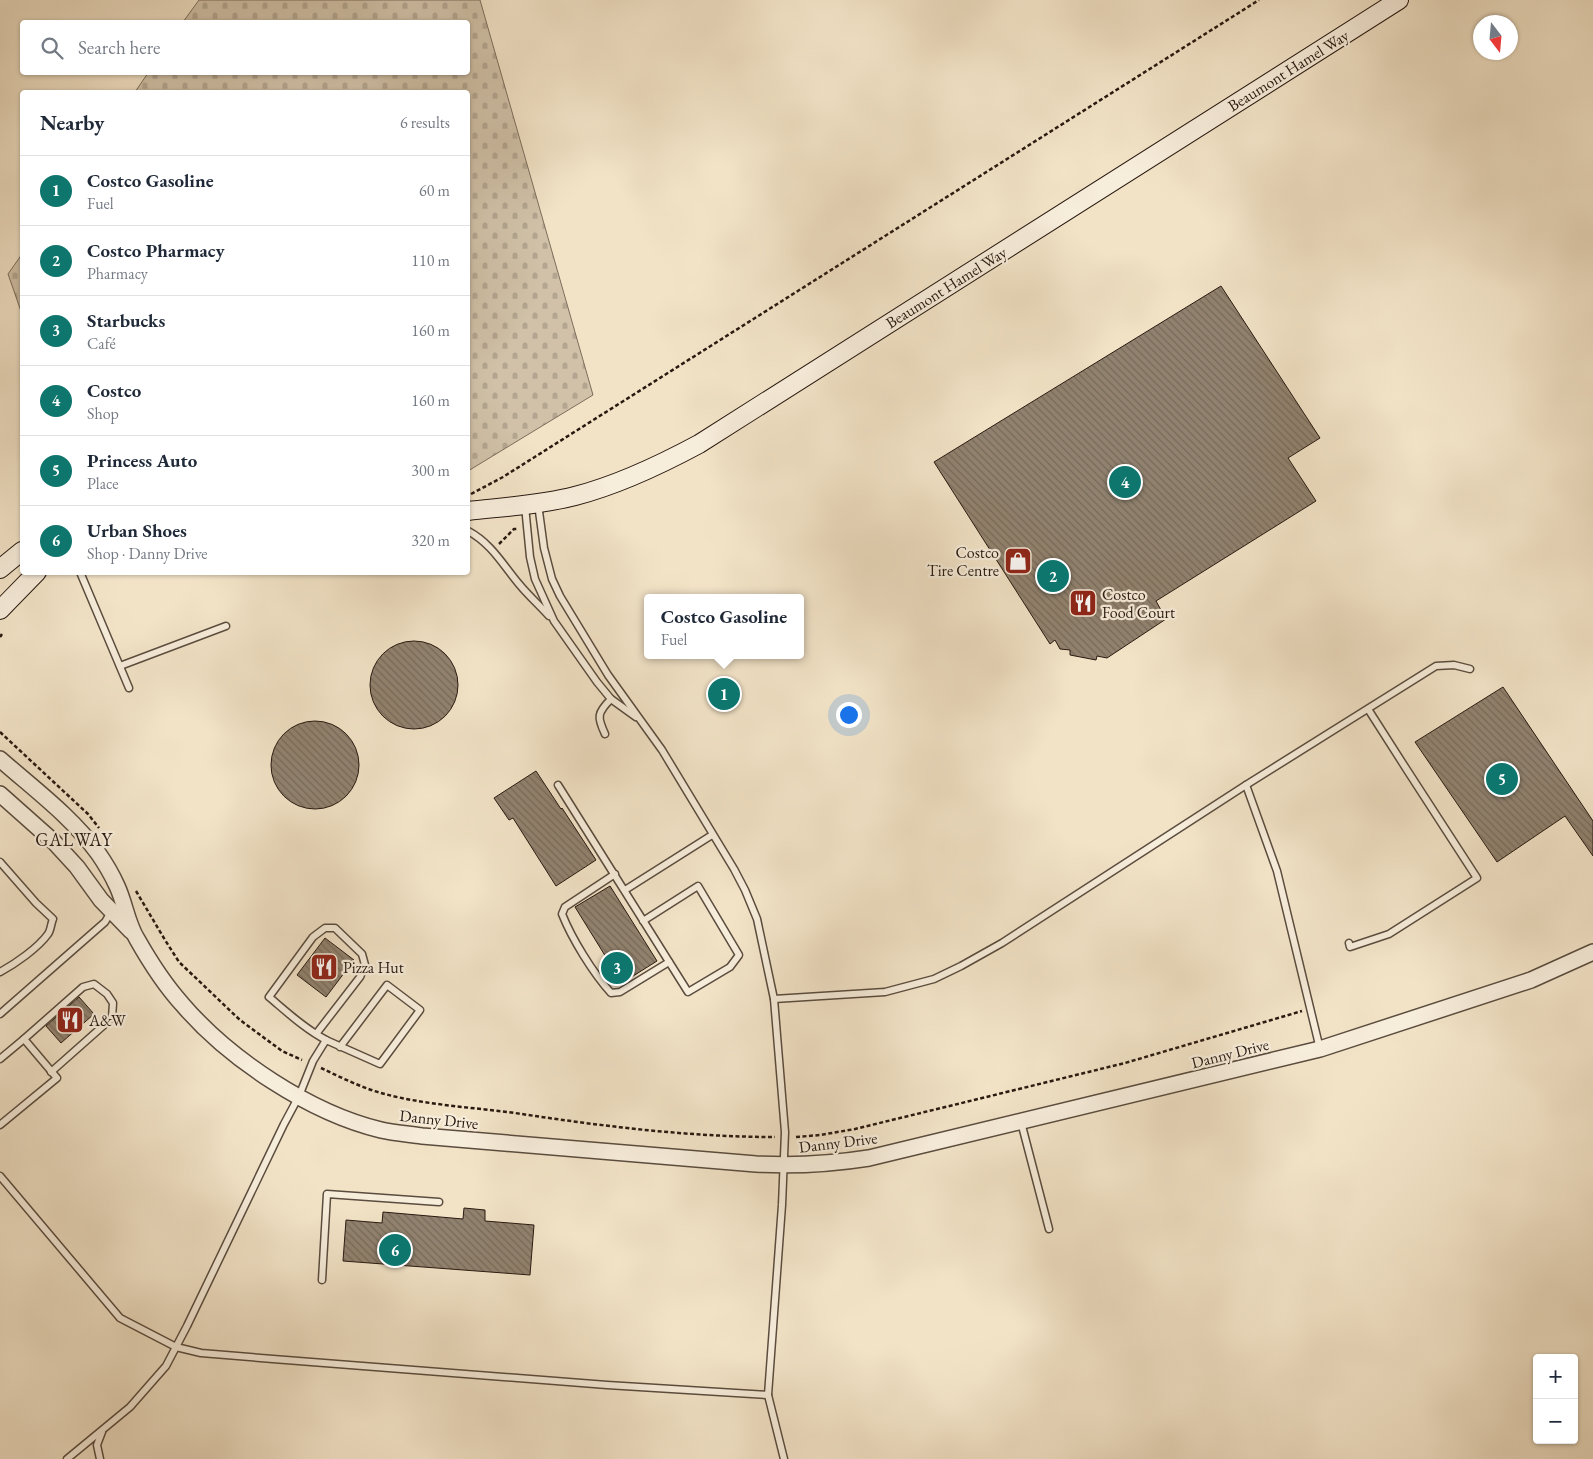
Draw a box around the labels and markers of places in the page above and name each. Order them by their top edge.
pin: 4 [1109,463,1141,501]
place label: Costco Tire Centre [927,542,999,581]
shop icon: Costco Tire Centre [1003,546,1033,576]
pin: 2 [1037,557,1069,595]
place label: Costco Food Court [1102,584,1175,623]
restaurant icon: Costco Food Court [1068,588,1098,618]
pin: 1 [708,675,740,713]
pin: 5 [1486,760,1518,798]
pin: 3 [601,949,633,987]
restaurant icon: Pizza Hut [309,952,339,982]
place label: Pizza Hut [343,957,404,978]
restaurant icon: A&W [55,1005,85,1035]
place label: A&W [88,1010,126,1031]
pin: 6 [379,1231,411,1269]

